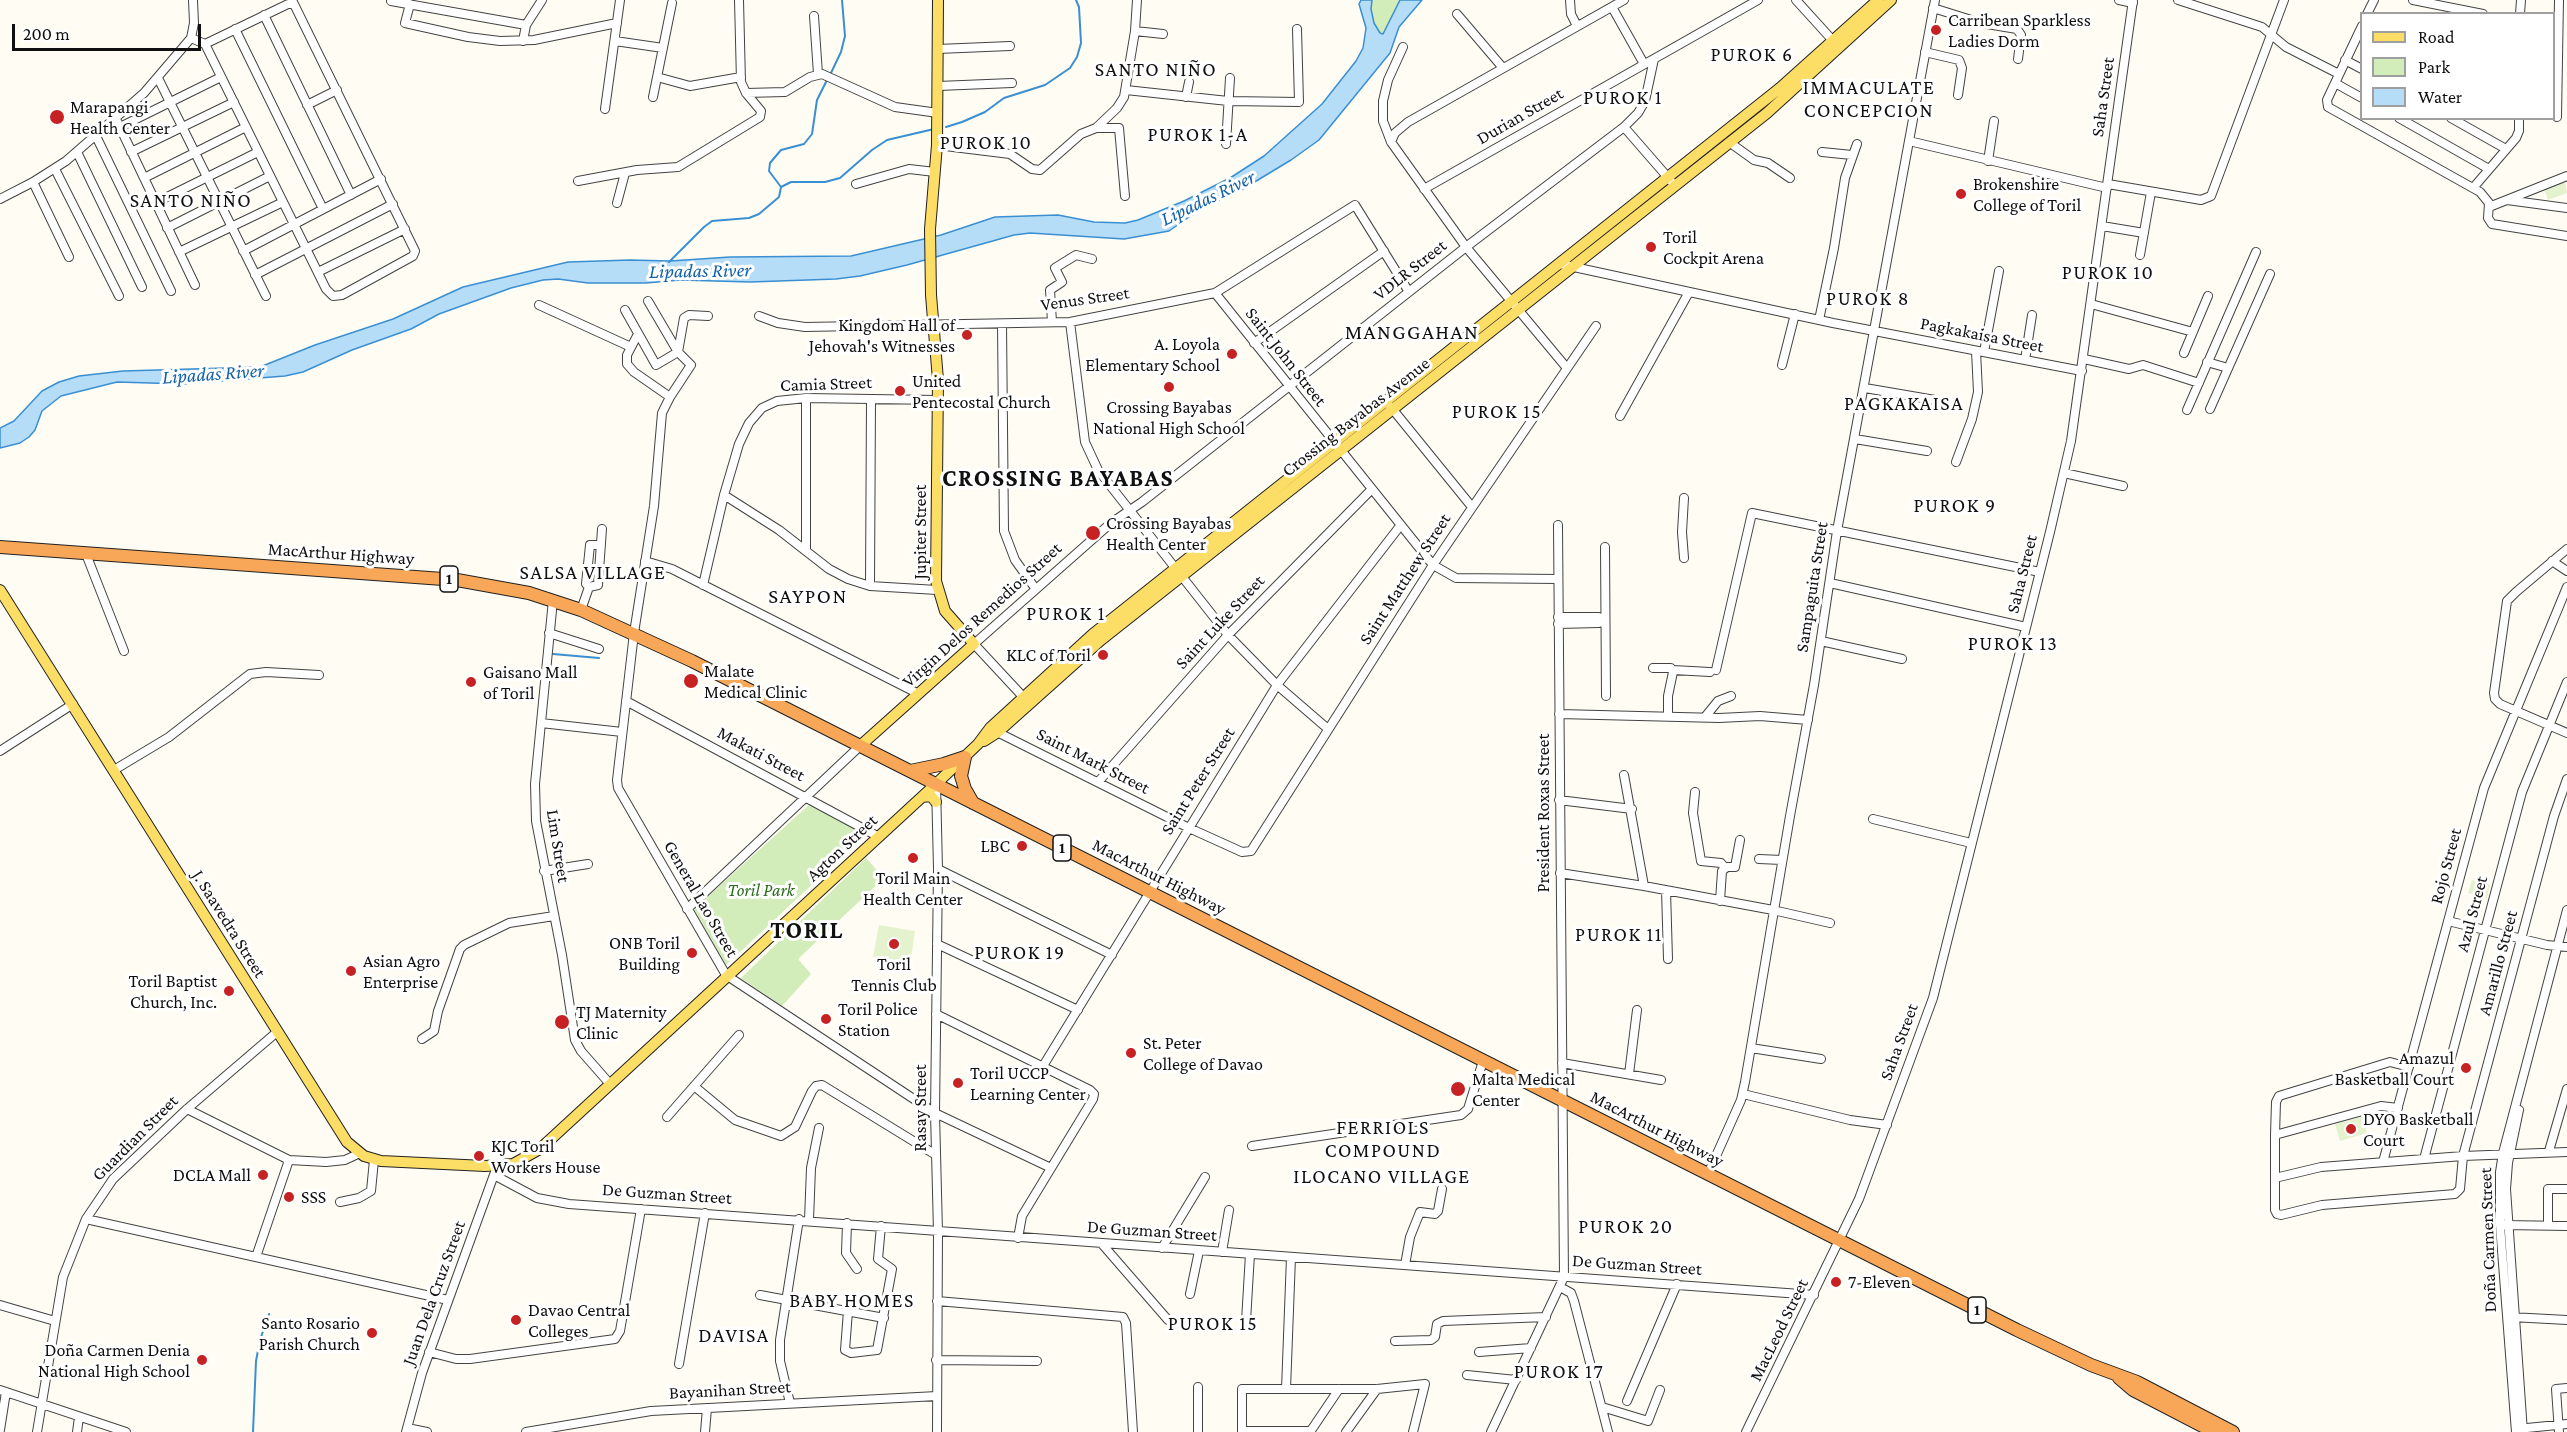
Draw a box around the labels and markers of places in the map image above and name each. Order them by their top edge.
place label: Carribean Sparkless Ladies Dorm [1948,9,2091,52]
marker: Carribean Sparkless Ladies Dorm [1929,23,1943,37]
place label: Marapangi Health Center [70,96,170,138]
marker: Marapangi Health Center [48,108,66,126]
place label: Brokenshire College of Toril [1973,173,2081,216]
marker: Brokenshire College of Toril [1954,187,1968,201]
place label: Toril Cockpit Arena [1663,226,1764,268]
marker: Toril Cockpit Arena [1644,240,1658,254]
place label: Kingdom Hall of Jehovah's Witnesses [809,314,955,356]
marker: Kingdom Hall of Jehovah's Witnesses [960,328,974,342]
place label: A. Loyola Elementary School [1085,333,1220,376]
marker: A. Loyola Elementary School [1225,347,1239,361]
place label: United Pentecostal Church [912,370,1051,412]
marker: Crossing Bayabas National High School [1162,380,1176,394]
marker: United Pentecostal Church [893,384,907,398]
place label: Crossing Bayabas National High School [1093,396,1245,438]
place label: Crossing Bayabas Health Center [1106,512,1231,554]
marker: Crossing Bayabas Health Center [1084,524,1102,542]
place label: KLC of Toril [1006,644,1091,666]
marker: KLC of Toril [1096,648,1110,662]
place label: Malate Medical Clinic [704,660,807,702]
place label: Gaisano Mall of Toril [483,661,578,704]
marker: Malate Medical Clinic [682,672,700,690]
marker: Gaisano Mall of Toril [464,675,478,689]
place label: LBC [981,835,1010,857]
marker: LBC [1015,839,1029,853]
marker: Toril Main Health Center [906,851,920,865]
place label: Toril Main Health Center [863,867,963,910]
place label: ONB Toril Building [609,932,680,974]
marker: Toril Tennis Club [887,937,901,951]
marker: ONB Toril Building [685,946,699,960]
place label: Asian Agro Enterprise [363,950,440,992]
place label: Toril Tennis Club [851,953,937,996]
marker: Asian Agro Enterprise [344,964,358,978]
place label: Toril Baptist Church, Inc. [128,970,217,1012]
marker: Toril Baptist Church, Inc. [222,984,236,998]
place label: Toril Police Station [838,998,918,1040]
place label: TJ Maternity Clinic [576,1001,667,1044]
marker: Toril Police Station [819,1012,833,1026]
marker: TJ Maternity Clinic [553,1013,571,1031]
place label: St. Peter College of Davao [1143,1032,1263,1074]
marker: St. Peter College of Davao [1124,1046,1138,1060]
place label: Amazul Basketball Court [2335,1047,2454,1090]
marker: Amazul Basketball Court [2459,1061,2473,1075]
place label: Toril UCCP Learning Center [970,1062,1086,1104]
place label: Malta Medical Center [1472,1068,1575,1110]
marker: Toril UCCP Learning Center [951,1076,965,1090]
marker: Malta Medical Center [1449,1080,1467,1098]
place label: DYO Basketball Court [2363,1108,2473,1150]
marker: DYO Basketball Court [2344,1122,2358,1136]
place label: KJC Toril Workers House [491,1135,600,1178]
marker: KJC Toril Workers House [472,1149,486,1163]
place label: DCLA Mall [173,1164,251,1186]
marker: DCLA Mall [256,1168,270,1182]
place label: SSS [301,1186,326,1208]
marker: SSS [282,1190,296,1204]
place label: 7-Eleven [1848,1271,1911,1293]
marker: 7-Eleven [1829,1275,1843,1289]
place label: Davao Central Colleges [528,1299,630,1342]
place label: Santo Rosario Parish Church [259,1312,360,1354]
marker: Davao Central Colleges [509,1313,523,1327]
marker: Santo Rosario Parish Church [365,1326,379,1340]
place label: Doña Carmen Denia National High School [38,1339,190,1382]
marker: Doña Carmen Denia National High School [195,1353,209,1367]

